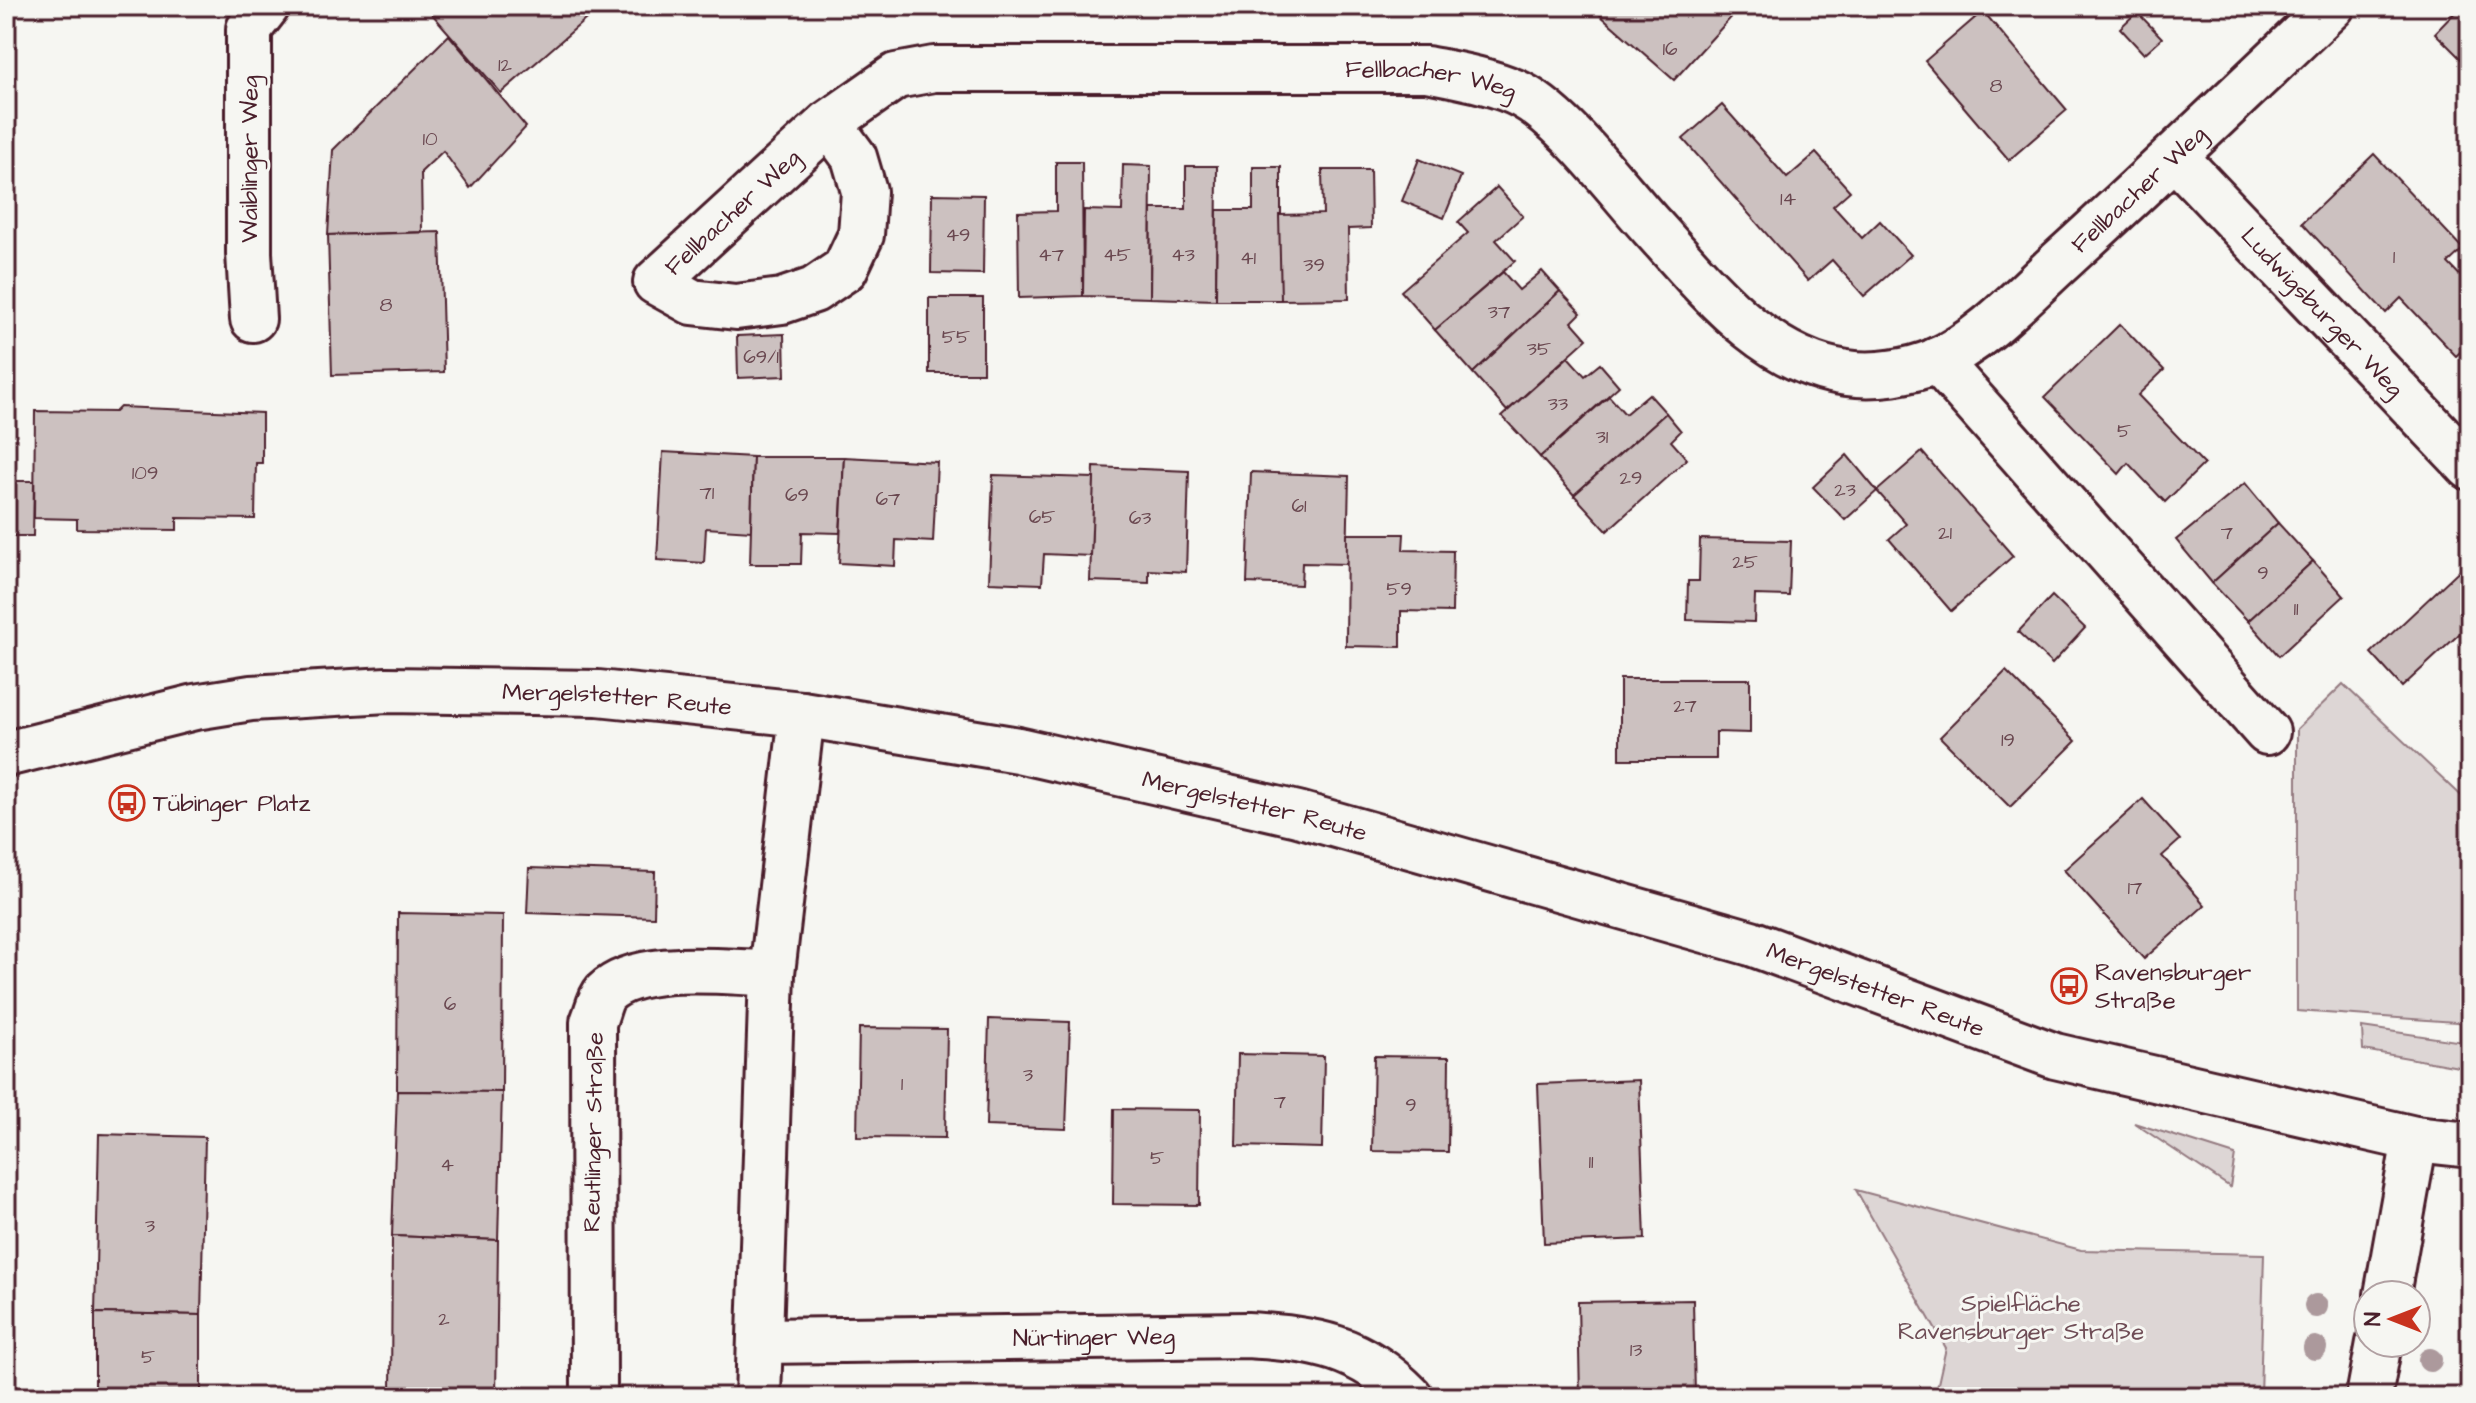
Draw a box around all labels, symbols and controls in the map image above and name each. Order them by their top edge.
house number: 16 [1662,35,1678,63]
house number: 12 [498,51,513,79]
street label: Fellbacher Weg [1345,53,1522,110]
house number: 8 [1990,72,2003,100]
street label: Waiblinger Weg [233,75,268,243]
street label: Fellbacher Weg [2064,118,2215,261]
house number: 10 [422,125,438,153]
street label: Fellbacher Weg [657,141,809,284]
house number: 14 [1780,185,1796,213]
street label: Ludwigsburger Weg [2232,220,2411,406]
house number: 49 [946,221,971,249]
house number: 47 [1038,241,1064,269]
house number: 45 [1103,241,1131,269]
house number: 43 [1171,241,1195,269]
house number: 1 [2393,243,2396,271]
house number: 41 [1240,244,1257,272]
house number: 39 [1303,251,1325,279]
house number: 8 [380,291,393,319]
house number: 37 [1488,298,1510,326]
house number: 55 [942,323,970,351]
house number: 35 [1527,335,1551,363]
house number: 69/1 [743,343,779,371]
house number: 33 [1548,390,1568,418]
house number: 5 [2117,417,2131,445]
house number: 31 [1596,423,1609,451]
house number: 109 [132,459,158,487]
house number: 29 [1620,464,1642,492]
house number: 23 [1834,476,1856,504]
house number: 71 [700,479,715,507]
house number: 69 [785,481,809,509]
house number: 67 [876,485,900,513]
house number: 61 [1291,492,1307,520]
house number: 65 [1029,503,1055,531]
house number: 63 [1129,504,1151,532]
house number: 21 [1938,519,1952,547]
house number: 7 [2221,519,2233,547]
house number: 25 [1732,548,1758,576]
house number: 9 [2257,559,2269,587]
house number: 59 [1386,575,1412,603]
house number: 11 [2293,595,2299,623]
street label: Mergelstetter Reute [502,676,733,725]
house number: 27 [1673,692,1697,720]
house number: 19 [2001,726,2015,754]
street label: Mergelstetter Reute [1139,763,1371,851]
bus stop icon: Tübinger Platz [108,784,146,822]
place label: Tübinger Platz [153,787,310,822]
house number: 17 [2128,874,2142,902]
street label: Mergelstetter Reute [1761,934,1989,1046]
place label: Ravensburger Straße [2095,956,2251,1018]
bus stop icon: Ravensburger Straße [2050,967,2088,1005]
house number: 6 [444,990,457,1018]
street label: Reutlinger Straße [575,1032,614,1232]
house number: 3 [1023,1061,1033,1089]
house number: 1 [901,1070,904,1098]
house number: 7 [1274,1088,1286,1116]
house number: 9 [1405,1091,1417,1119]
house number: 5 [1150,1144,1164,1172]
house number: 11 [1588,1148,1594,1176]
house number: 4 [440,1151,454,1179]
house number: 3 [145,1212,155,1240]
north arrow [2352,1279,2432,1359]
park label: Spielfläche Ravensburger Straße [1898,1287,2144,1350]
house number: 2 [438,1305,450,1333]
text: N [2358,1312,2389,1326]
street label: Nürtinger Weg [1013,1320,1175,1356]
house number: 13 [1630,1336,1642,1364]
house number: 5 [141,1343,155,1371]

